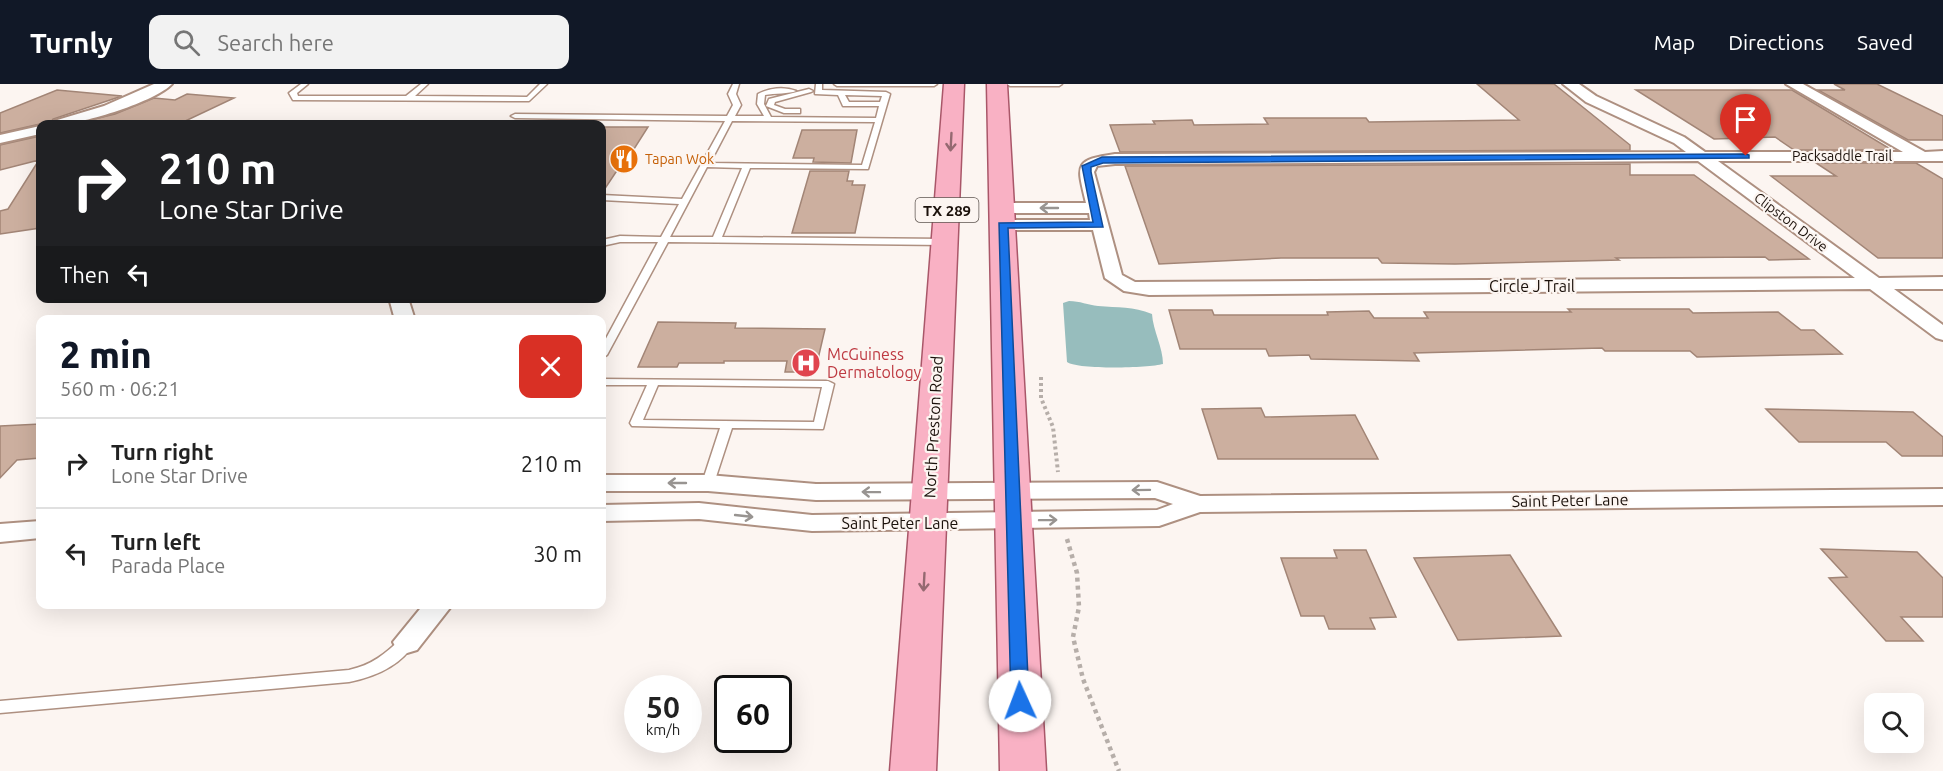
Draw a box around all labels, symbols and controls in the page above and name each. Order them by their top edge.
search box [149,15,569,69]
icon: search [170,26,203,59]
text: Turnly [30,27,113,58]
text: Search here [218,30,334,55]
text: Map [1654,30,1695,54]
text: Directions [1728,30,1824,54]
text: Saved [1857,30,1913,54]
pin [1720,94,1771,156]
icon: arrive [1729,103,1762,136]
one-way arrow [945,132,956,152]
restaurant icon: Tapan Wok [608,143,640,175]
icon: right [60,144,138,222]
text: 210 m [159,145,276,192]
street label: Packsaddle Trail [1792,148,1892,164]
place label: Tapan Wok [645,151,714,167]
street label: Clipston Drive [1751,189,1831,255]
text: Lone Star Drive [159,194,344,224]
road number: TX 289 [916,198,978,222]
one-way arrow [1039,202,1059,214]
icon: left [122,258,155,291]
text: Then [60,262,110,287]
street label: Circle J Trail [1489,277,1575,295]
text: 2 min [60,334,152,375]
button: close [519,335,582,398]
place label: McGuiness Dermatology [827,345,922,381]
hospital icon: McGuiness Dermatology [790,347,822,379]
street label: North Preston Road [920,355,946,499]
text: 560 m · 06:21 [60,377,180,400]
text: Turn right [111,439,213,464]
icon: right [60,447,93,480]
text: 210 m [521,451,582,476]
text: Lone Star Drive [111,464,248,487]
one-way arrow [667,477,687,489]
one-way arrow [1132,485,1152,496]
one-way arrow [862,486,882,498]
street label: Saint Peter Lane [1511,490,1629,510]
one-way arrow [733,511,753,522]
street label: Saint Peter Lane [842,514,958,532]
one-way arrow [1038,515,1058,526]
text: Turn left [111,529,201,554]
icon: left [60,537,93,570]
text: 30 m [533,541,582,566]
text: Parada Place [111,554,225,577]
one-way arrow [918,571,929,591]
position arrow [988,669,1052,733]
speed limit sign: 60 [714,675,792,753]
text: 50 [646,690,680,724]
map controls [1864,693,1924,753]
button: search [1864,693,1924,753]
text: km/h [646,721,680,738]

